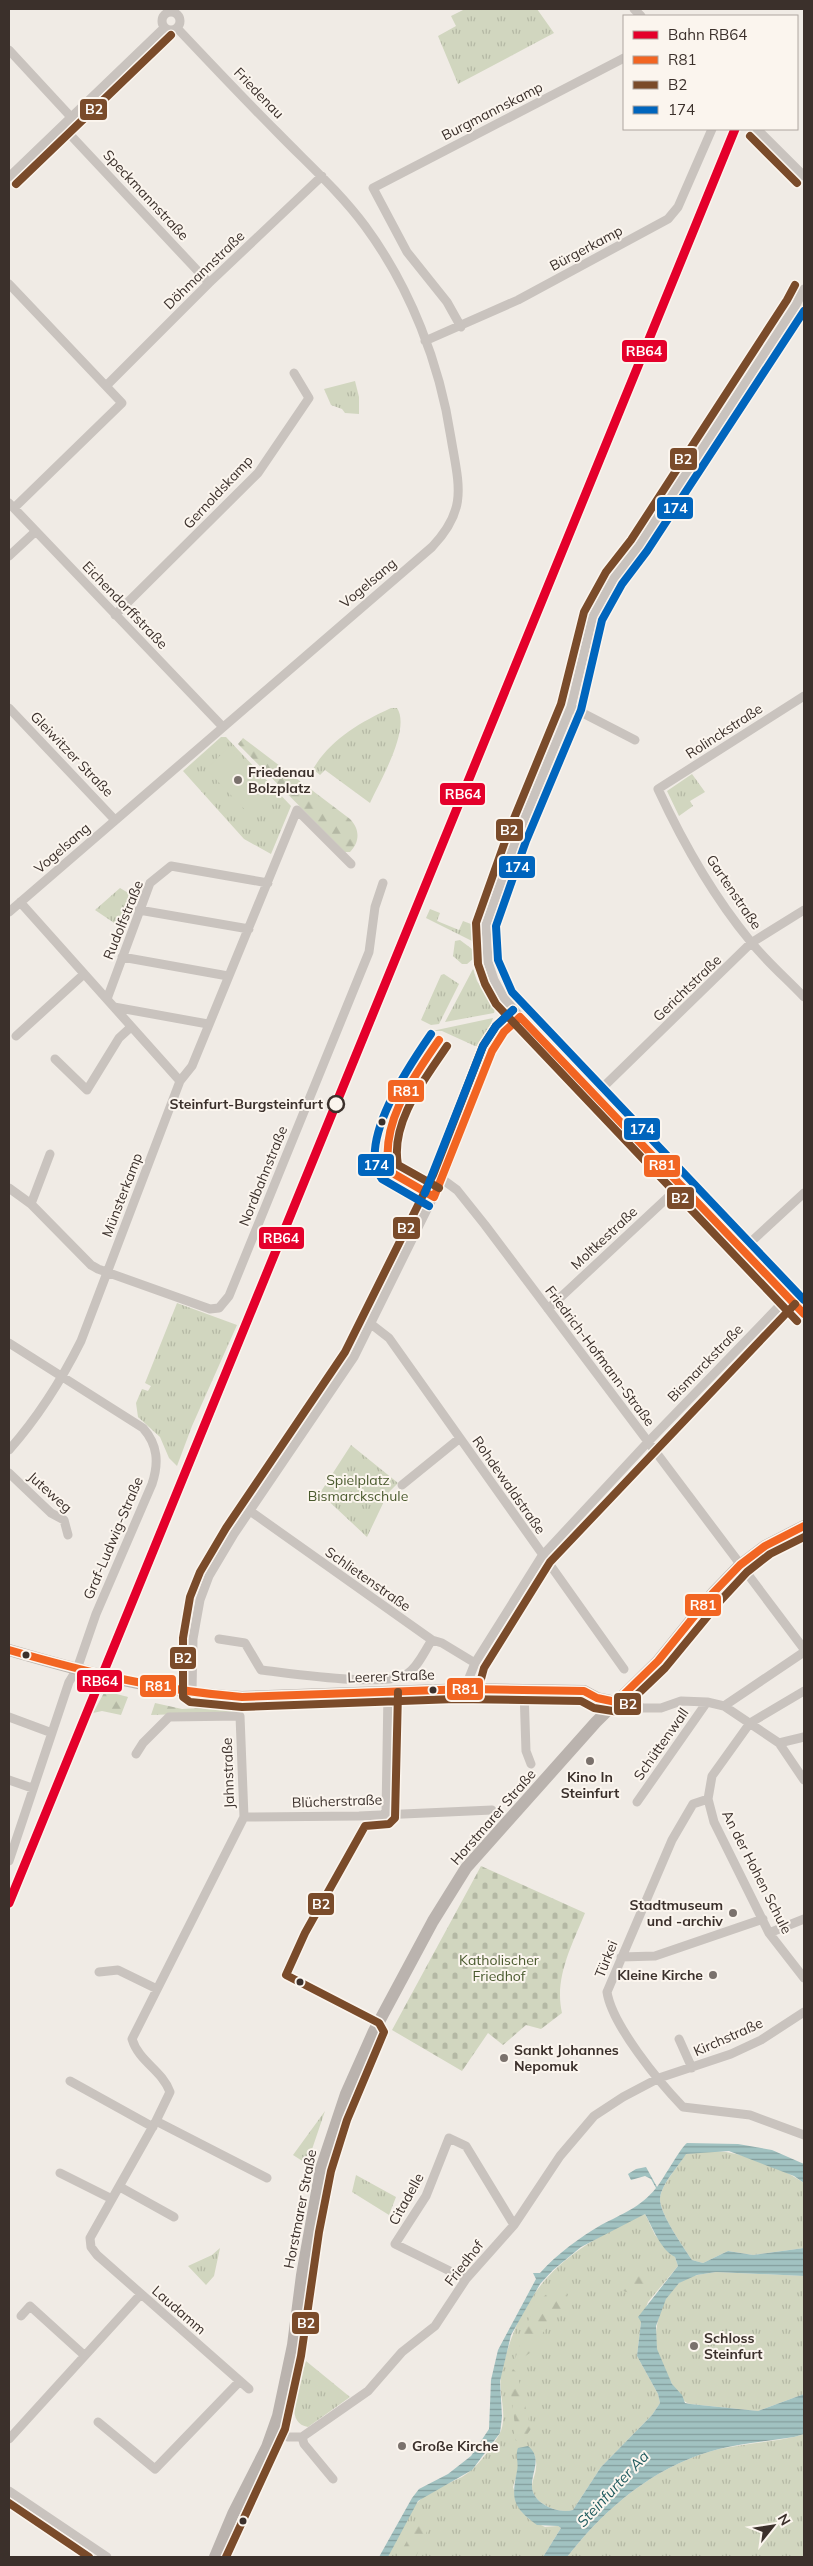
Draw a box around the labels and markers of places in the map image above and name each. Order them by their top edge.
place label: Friedenau Bolzplatz [248,763,315,797]
marker: Friedenau Bolzplatz [232,774,244,786]
place label: Steinfurt-Burgsteinfurt [170,1095,324,1113]
marker: Steinfurt-Burgsteinfurt [327,1095,345,1113]
unlabelled marker [377,1117,387,1127]
unlabelled marker [21,1650,31,1660]
unlabelled marker [428,1685,438,1695]
marker: Kino In Steinfurt [584,1755,596,1767]
place label: Kino In Steinfurt [561,1768,620,1802]
place label: Stadtmuseum und -archiv [630,1896,723,1930]
marker: Stadtmuseum und -archiv [727,1907,739,1919]
place label: Kleine Kirche [617,1966,703,1984]
marker: Kleine Kirche [707,1969,719,1981]
unlabelled marker [295,1977,305,1987]
place label: Sankt Johannes Nepomuk [514,2041,619,2075]
marker: Sankt Johannes Nepomuk [498,2052,510,2064]
place label: Schloss Steinfurt [704,2329,763,2363]
marker: Schloss Steinfurt [688,2340,700,2352]
place label: Große Kirche [412,2437,499,2455]
marker: Große Kirche [396,2440,408,2452]
unlabelled marker [238,2516,248,2526]

